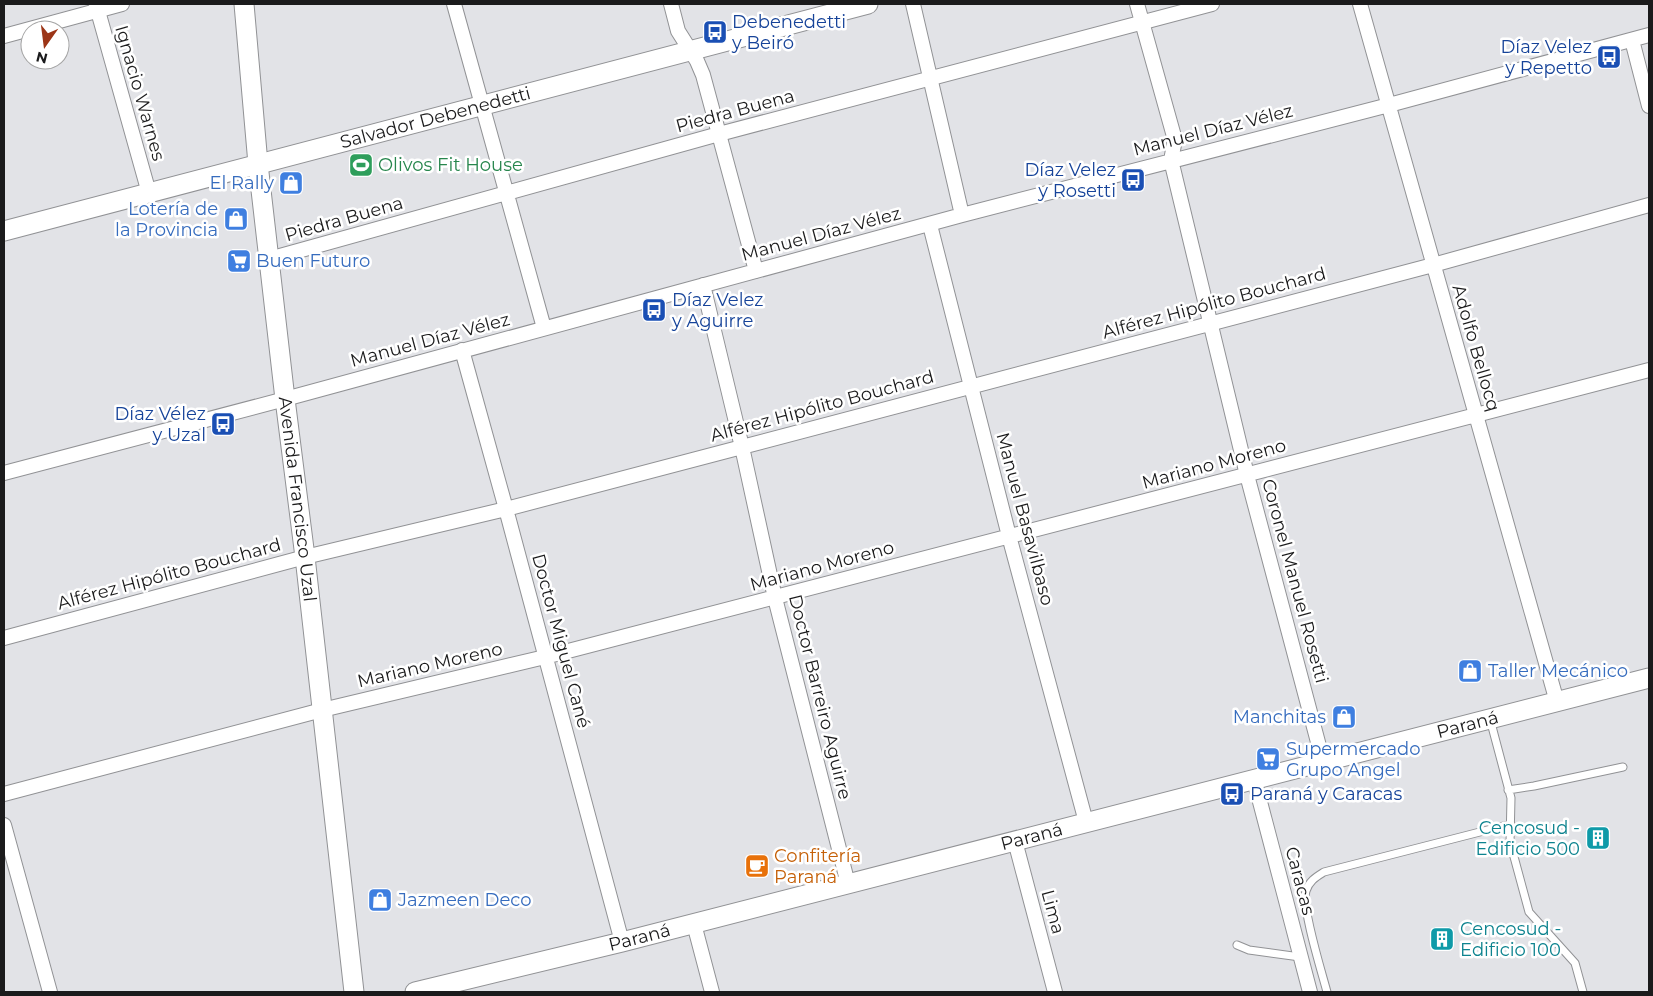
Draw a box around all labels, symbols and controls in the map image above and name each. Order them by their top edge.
place label: Debenedetti y Beiró [731,11,846,54]
bus stop icon: Debenedetti y Beiró [702,19,728,45]
north arrow [20,20,70,70]
street label: Ignacio Warnes [110,23,170,163]
place label: Díaz Velez y Repetto [1500,36,1592,79]
bus stop icon: Díaz Velez y Repetto [1596,44,1622,70]
text: N [34,48,50,68]
street label: Salvador Debenedetti [338,82,533,153]
street label: Piedra Buena [673,85,797,137]
street label: Manuel Díaz Vélez [1131,99,1295,161]
sports icon: Olivos Fit House [348,152,374,178]
place label: Olivos Fit House [378,154,523,176]
place label: Díaz Velez y Rosetti [1024,159,1116,202]
bus stop icon: Díaz Velez y Rosetti [1120,167,1146,193]
shop icon: El Rally [278,170,304,196]
place label: El Rally [209,172,274,194]
street label: Piedra Buena [282,192,406,246]
place label: Lotería de la Provincia [115,198,218,241]
street label: Manuel Díaz Vélez [739,202,903,266]
shop icon: Lotería de la Provincia [223,206,249,232]
supermarket icon: Buen Futuro [226,248,252,274]
place label: Buen Futuro [256,250,370,272]
street label: Alférez Hipólito Bouchard [1100,263,1328,343]
street label: Adolfo Bellocq [1447,282,1505,414]
place label: Díaz Velez y Aguirre [671,289,764,332]
bus stop icon: Díaz Velez y Aguirre [641,297,667,323]
street label: Manuel Díaz Vélez [348,308,512,372]
street label: Alférez Hipólito Bouchard [708,366,936,446]
street label: Avenida Francisco Uzal [274,395,321,603]
place label: Díaz Vélez y Uzal [114,403,206,446]
bus stop icon: Díaz Vélez y Uzal [210,411,236,437]
street label: Manuel Basavilbaso [991,430,1059,608]
street label: Mariano Moreno [1140,434,1288,494]
street label: Coronel Manuel Rosetti [1257,477,1333,685]
street label: Alférez Hipólito Bouchard [55,534,283,614]
street label: Mariano Moreno [748,536,896,596]
street label: Doctor Miguel Cané [527,551,595,731]
street label: Doctor Barreiro Aguirre [784,592,856,802]
street label: Mariano Moreno [355,638,505,692]
shop icon: Taller Mecánico [1457,658,1483,684]
place label: Taller Mecánico [1488,660,1628,682]
shop icon: Manchitas [1331,704,1357,730]
place label: Manchitas [1233,706,1326,728]
street label: Paraná [1434,706,1501,743]
place label: Supermercado Grupo Angel [1286,738,1421,781]
supermarket icon: Supermercado Grupo Angel [1255,746,1281,772]
bus stop icon: Paraná y Caracas [1219,781,1245,807]
place label: Paraná y Caracas [1250,783,1402,805]
place label: Cencosud - Edificio 500 [1475,817,1580,860]
street label: Paraná [998,818,1065,855]
building icon: Cencosud - Edificio 500 [1585,825,1611,851]
street label: Caracas [1280,844,1320,918]
place label: Confitería Paraná [774,845,861,888]
cafe icon: Confitería Paraná [744,853,770,879]
shop icon: Jazmeen Deco [367,887,393,913]
street label: Lima [1037,887,1069,937]
place label: Jazmeen Deco [397,889,532,911]
place label: Cencosud - Edificio 100 [1460,918,1561,961]
street label: Paraná [606,919,673,956]
building icon: Cencosud - Edificio 100 [1429,926,1455,952]

